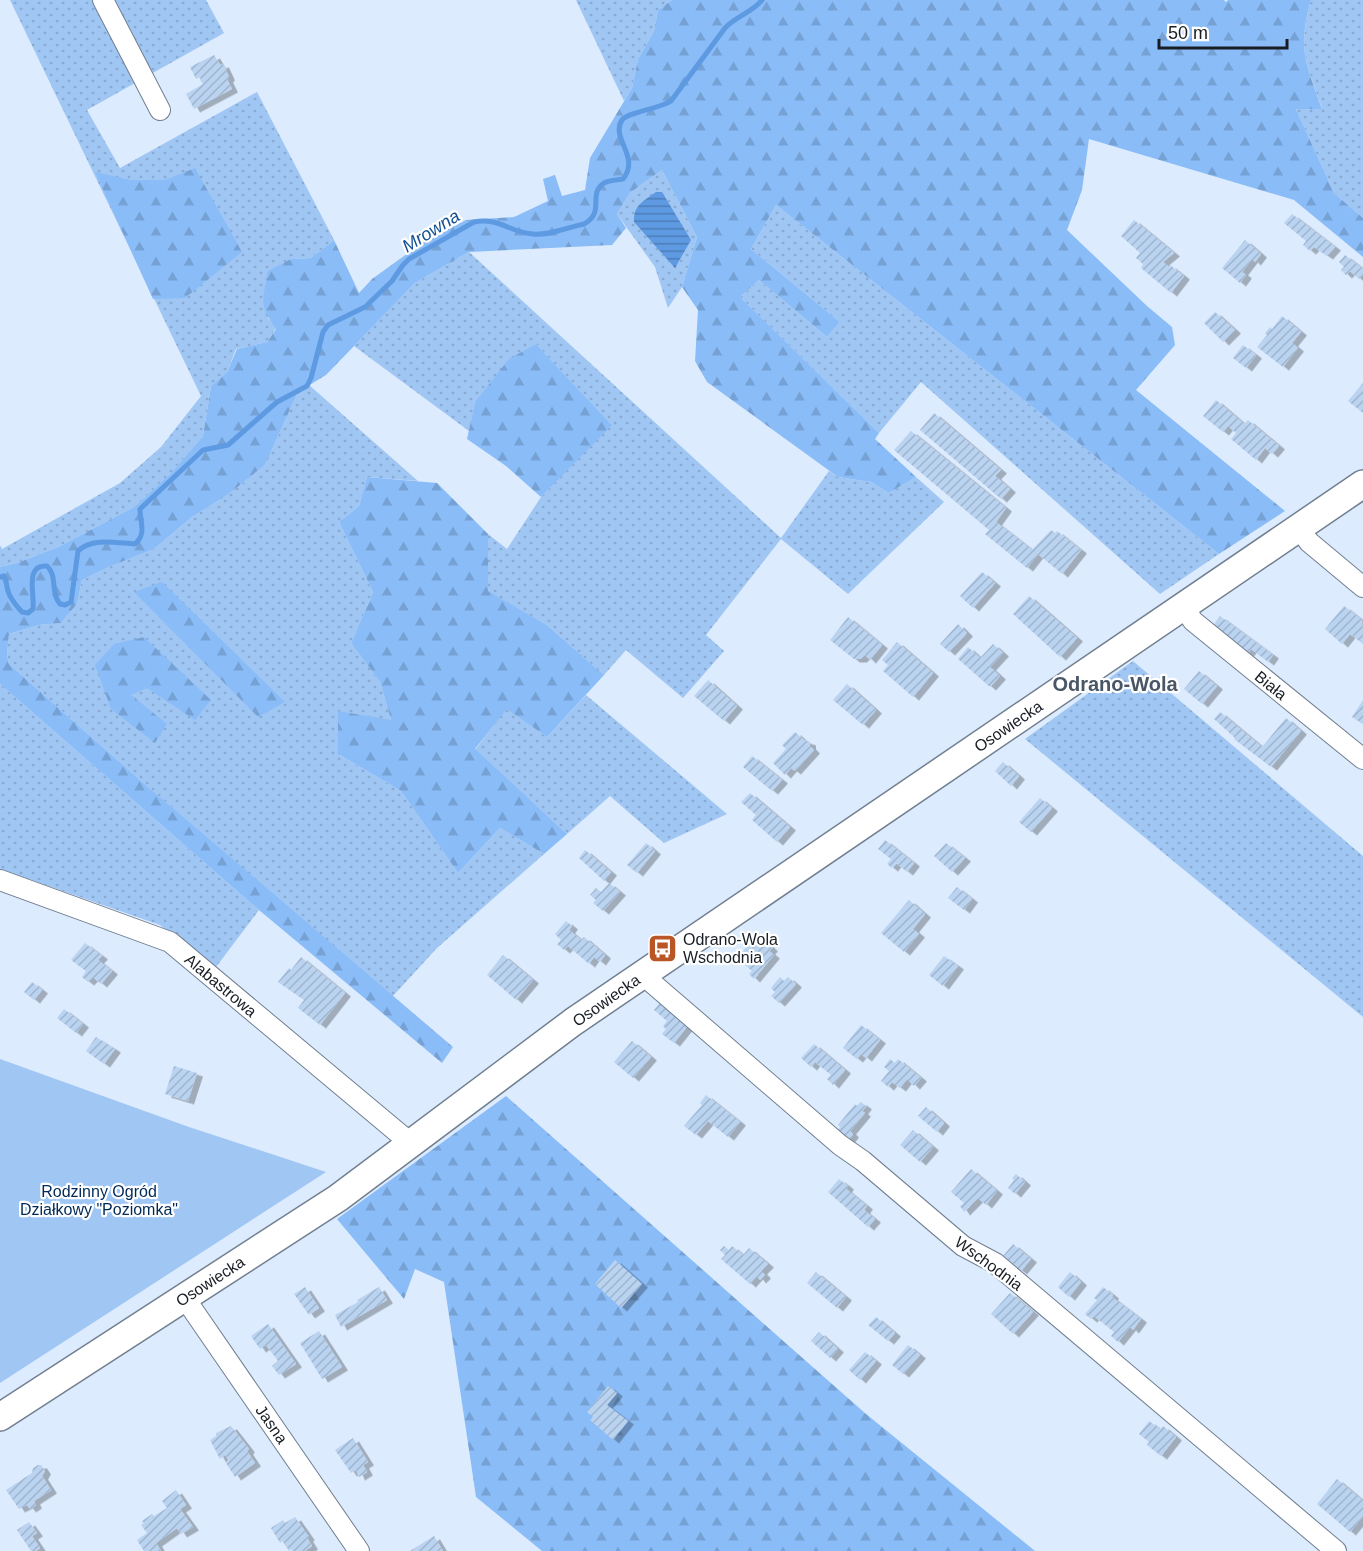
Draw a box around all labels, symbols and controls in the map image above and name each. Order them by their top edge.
scale bar [1159,12,1286,50]
text: 50 m [1168,23,1208,43]
water label: Mrowna [399,206,463,256]
street label: Biała [1252,668,1290,703]
district label: Odrano-Wola [1052,673,1178,695]
street label: Osowiecka [971,697,1046,755]
place label: Odrano-Wola Wschodnia [683,931,778,966]
bus stop icon: Odrano-Wola Wschodnia [646,932,678,964]
street label: Alabastrowa [181,951,260,1020]
street label: Osowiecka [569,971,643,1030]
park label: Rodzinny Ogród Działkowy "Poziomka" [20,1183,178,1218]
street label: Wschodnia [952,1233,1026,1294]
street label: Osowiecka [173,1253,248,1310]
street label: Jasna [252,1402,291,1447]

